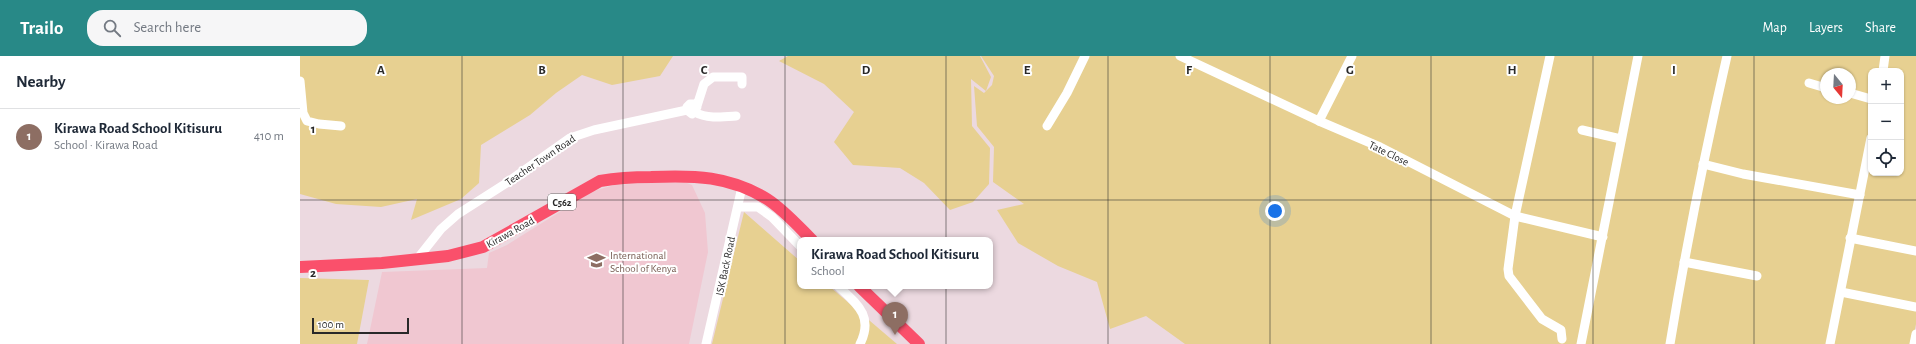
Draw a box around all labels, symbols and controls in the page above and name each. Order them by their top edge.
search box [87,10,367,46]
icon: search [101,17,123,39]
text: Trailo [20,19,63,38]
text: Search here [133,20,201,35]
text: Map [1762,21,1787,35]
text: Layers [1809,21,1843,35]
text: Share [1865,21,1896,35]
text: A [377,64,385,77]
text: B [538,64,546,77]
text: C [701,64,708,77]
text: D [862,64,871,77]
text: E [1024,64,1031,77]
text: F [1186,64,1193,77]
text: G [1346,64,1354,77]
text: H [1507,64,1517,77]
text: I [1672,64,1676,77]
north arrow [1820,68,1856,104]
map controls [1868,68,1904,176]
button: + [1868,68,1904,104]
text: Nearby [16,73,66,90]
button: − [1868,104,1904,140]
text: Kirawa Road School Kitisuru [54,121,222,136]
text: 1 [311,123,315,136]
text: 1 [27,130,31,143]
text: 410 m [254,130,284,143]
street label: Teacher Town Road [503,133,578,188]
text: School · Kirawa Road [54,139,158,152]
street label: Tate Close [1367,139,1411,168]
button: locate [1868,140,1904,176]
road number: C562 [548,194,576,210]
your location [1265,201,1285,221]
street label: Kirawa Road [484,215,536,250]
street label: ISK Back Road [714,235,737,297]
popup [797,237,993,289]
text: Kirawa Road School Kitisuru [811,247,979,262]
place label: International School of Kenya [610,250,677,274]
school or university icon: International School of Kenya [587,251,607,271]
text: School [811,265,845,278]
text: 2 [310,267,316,280]
pin: 1 [882,302,908,335]
scale bar [312,316,409,335]
text: 100 m [318,319,344,330]

